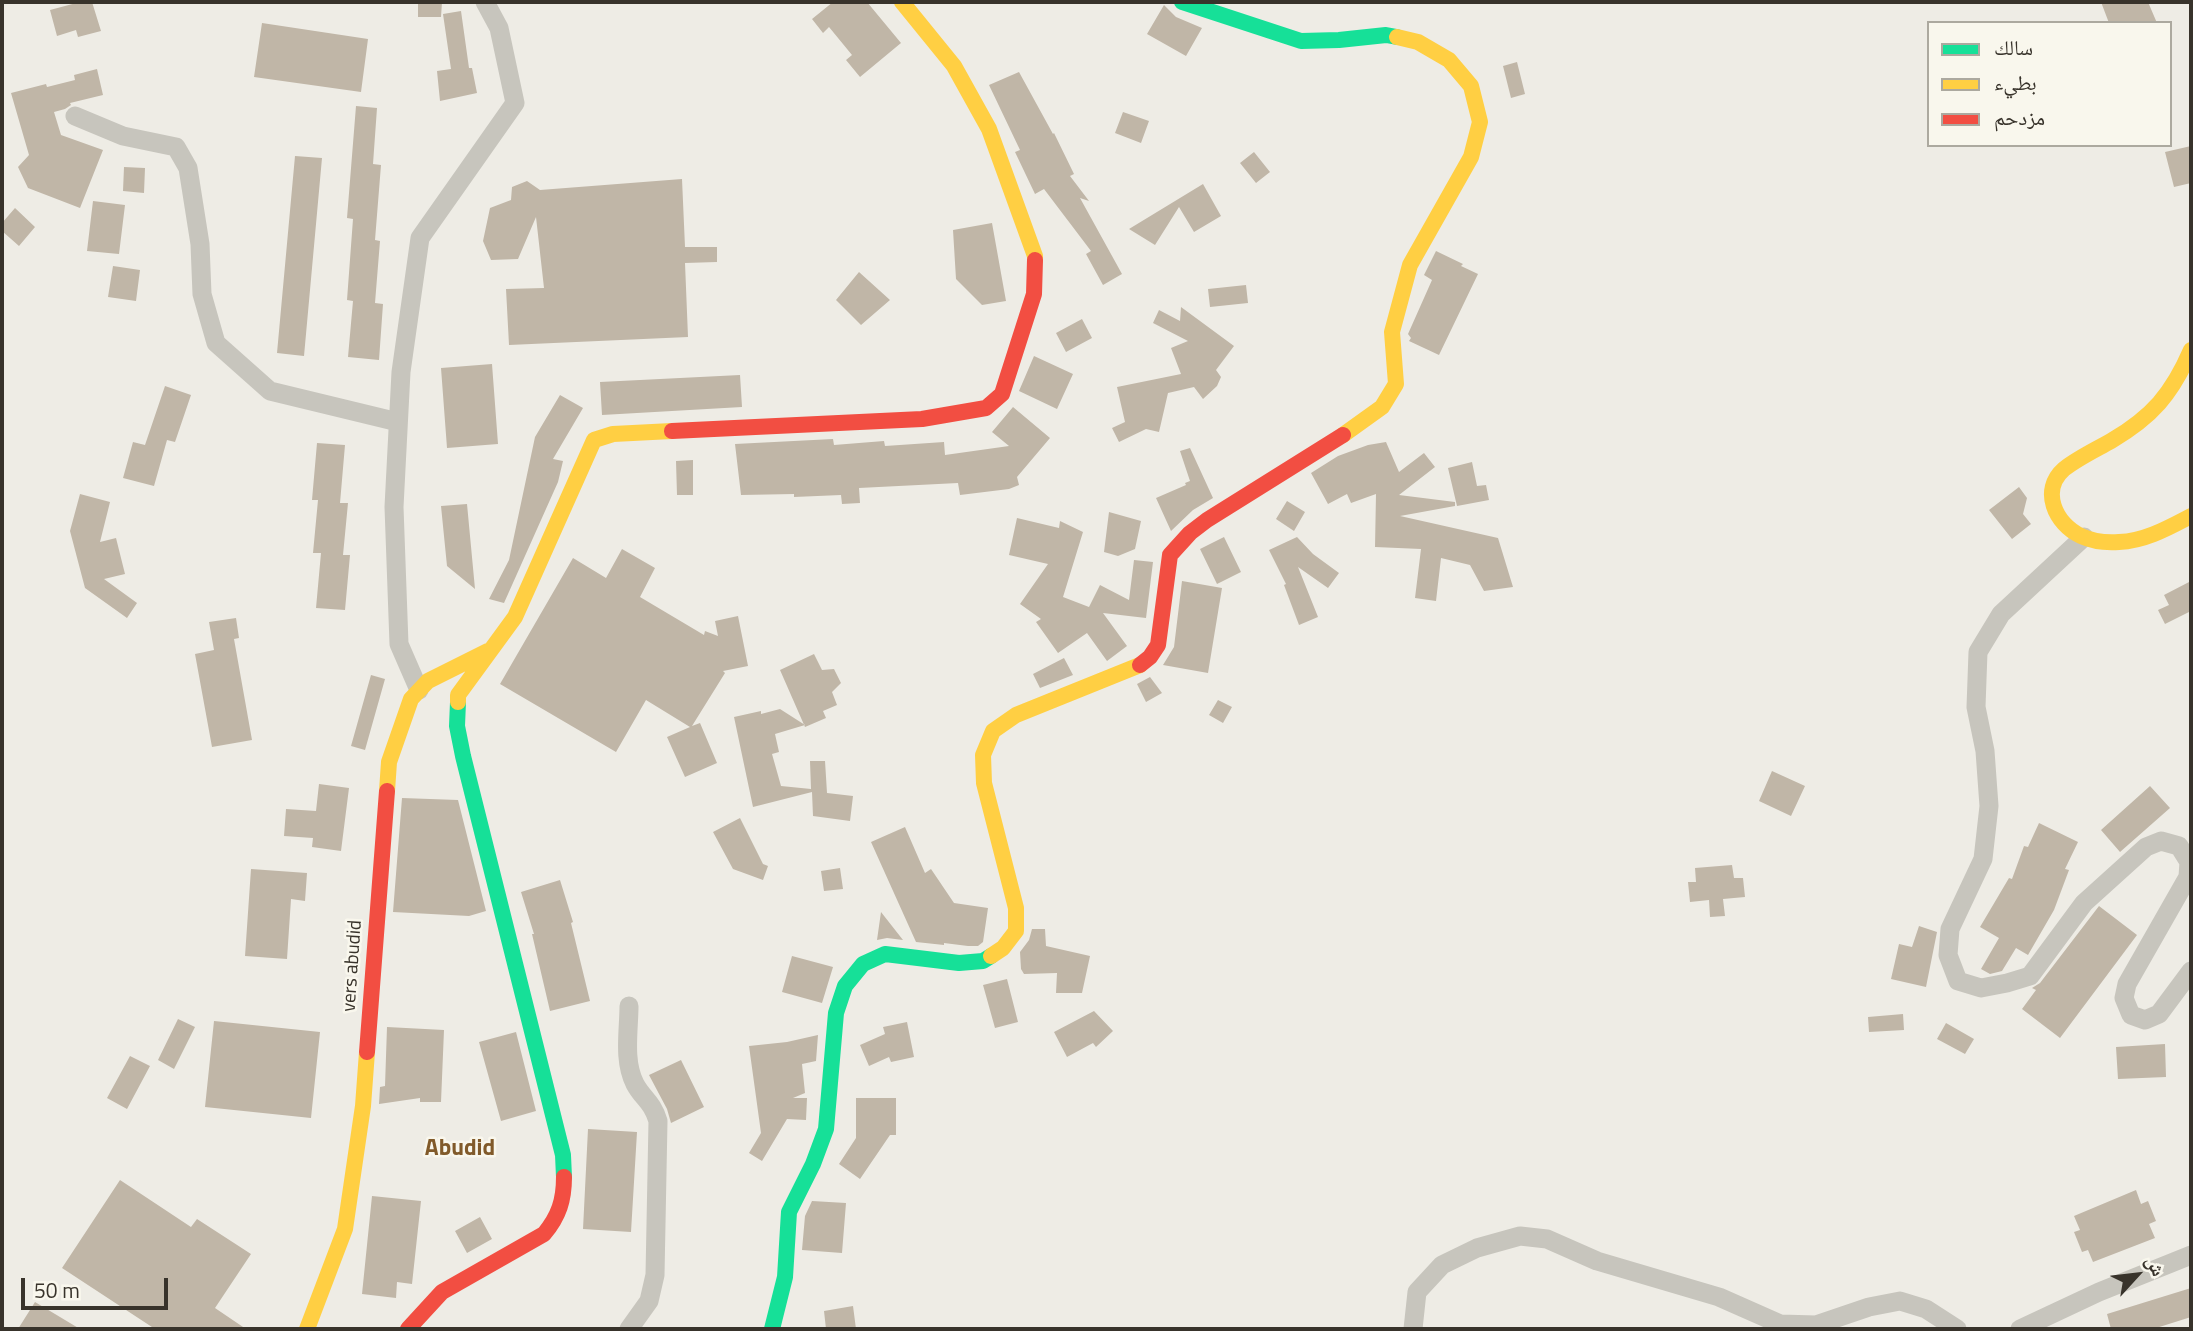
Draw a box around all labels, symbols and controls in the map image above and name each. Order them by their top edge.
legend [1927,21,2172,147]
text: سالك [1994,31,2033,63]
text: بطيء [1994,66,2037,98]
text: مزدحم [1994,101,2045,133]
street label: vers abudid [338,919,368,1013]
district label: Abudid [425,1135,495,1163]
north arrow [2102,1240,2172,1310]
text: ش [2139,1250,2174,1281]
scale bar [24,1264,172,1308]
text: 50 m [34,1274,80,1306]

